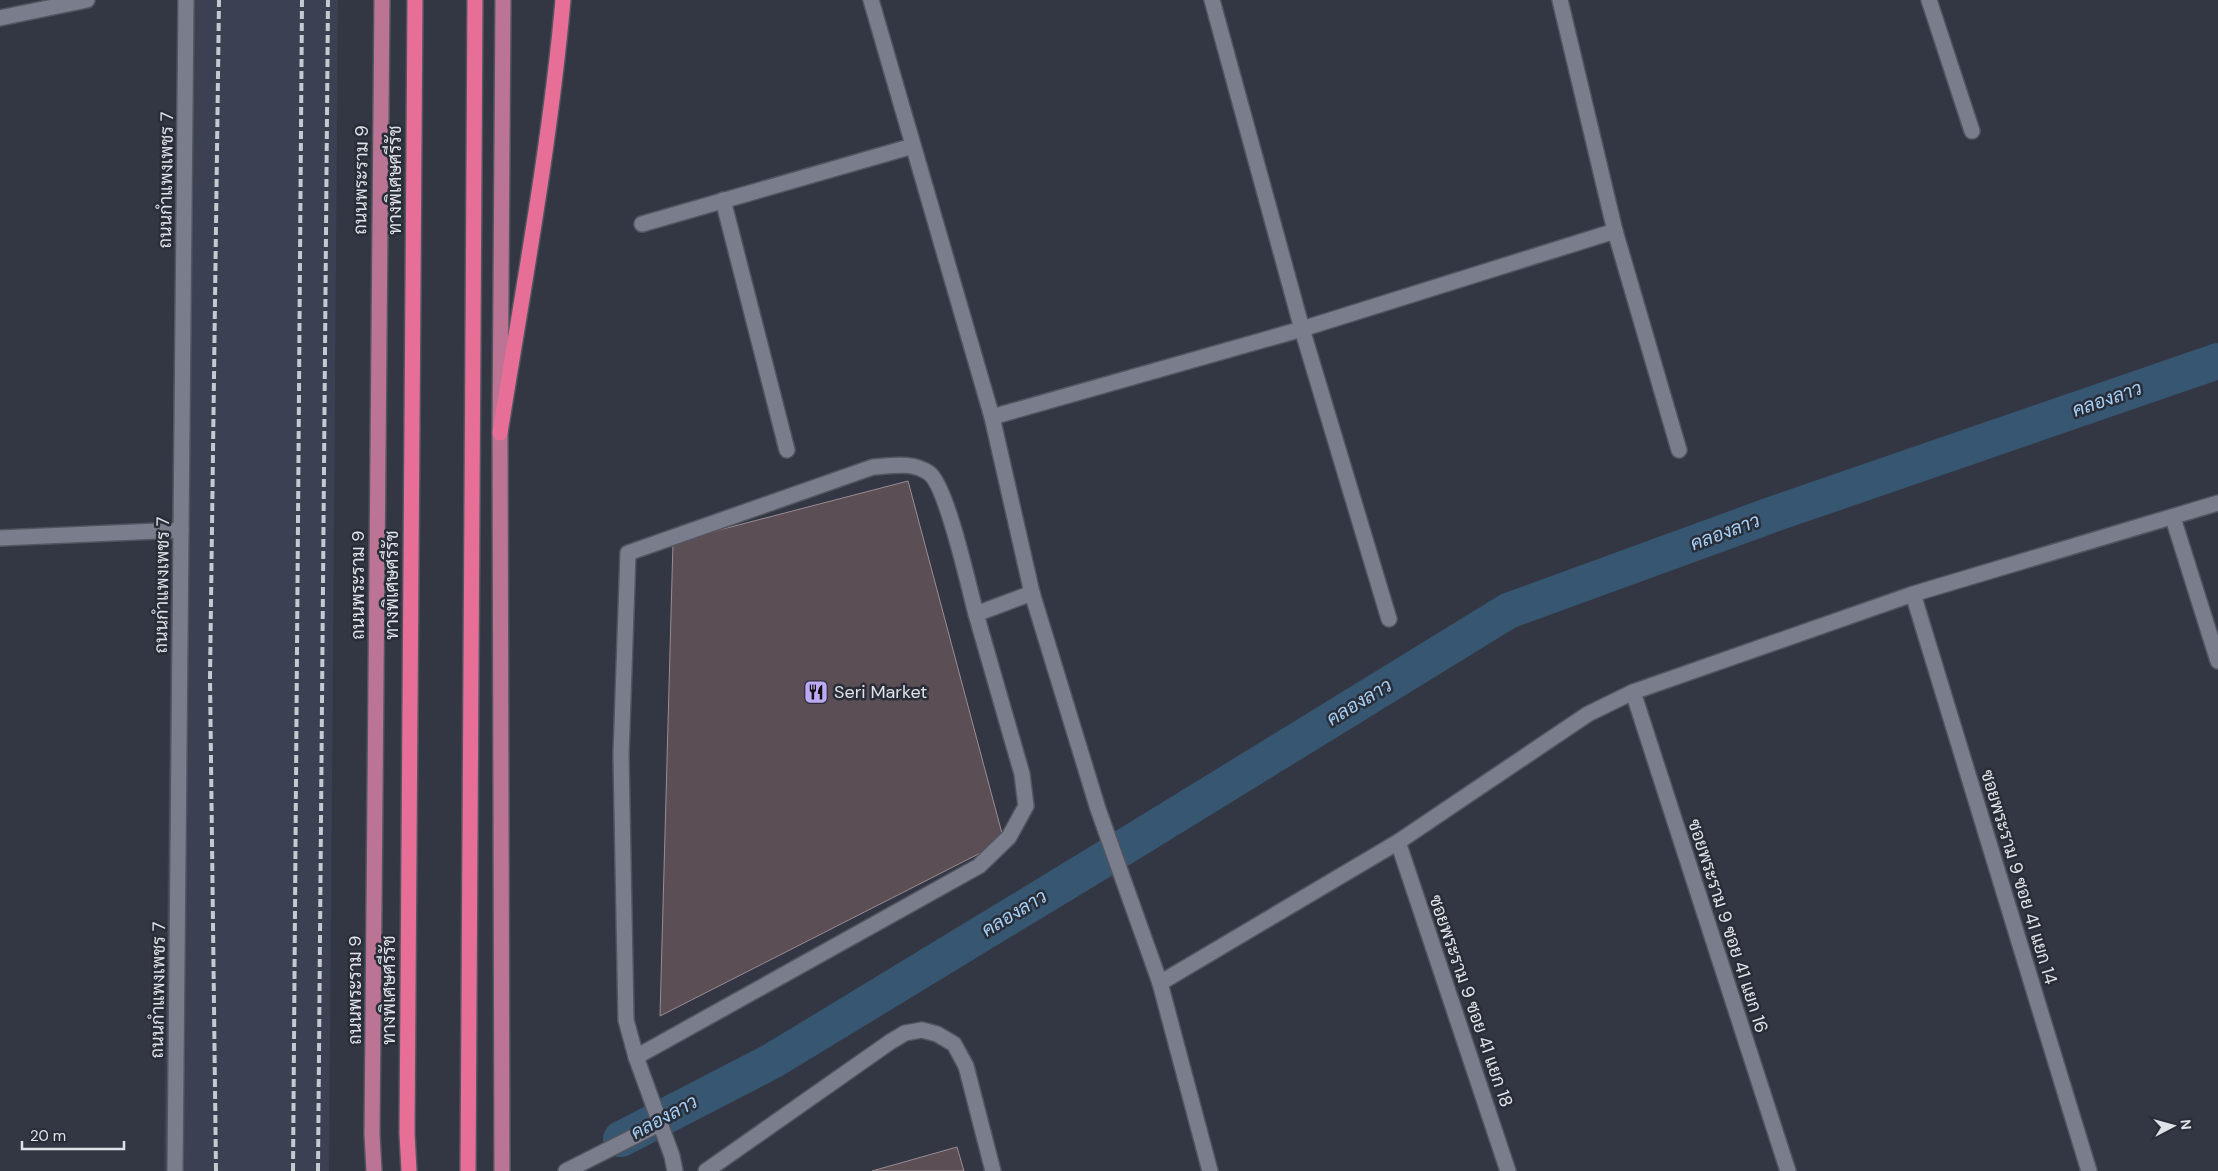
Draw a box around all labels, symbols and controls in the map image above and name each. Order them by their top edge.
street label: ถนนกำแพงเพชร 7 [153,111,179,249]
street label: ถนนพระราม 9 [348,125,374,235]
street label: ทางพิเศษศรีรัช [382,125,407,235]
water label: คลองลาว [2069,375,2145,423]
water label: คลองลาว [1687,508,1763,556]
street label: ถนนกำแพงเพชร 7 [149,516,175,654]
street label: ถนนพระราม 9 [346,530,370,640]
street label: ทางพิเศษศรีรัช [379,530,404,640]
water label: คลองลาว [1322,673,1396,731]
restaurant icon: Seri Market [803,679,829,705]
place label: Seri Market [834,680,927,704]
street label: ซอยพระราม 9 ซอย 41 แยก 14 [1975,767,2063,987]
street label: ซอยพระราม 9 ซอย 41 แยก 16 [1682,816,1774,1036]
water label: คลองลาว [977,884,1051,942]
street label: ซอยพระราม 9 ซอย 41 แยก 18 [1423,892,1519,1110]
street label: ถนนกำแพงเพชร 7 [145,921,171,1059]
street label: ถนนพระราม 9 [343,935,367,1045]
street label: ทางพิเศษศรีรัช [376,935,401,1045]
water label: คลองลาว [626,1089,702,1145]
north arrow [2148,1101,2198,1151]
scale bar [22,1118,125,1150]
text: N [2176,1119,2195,1131]
text: 20 m [30,1126,66,1146]

